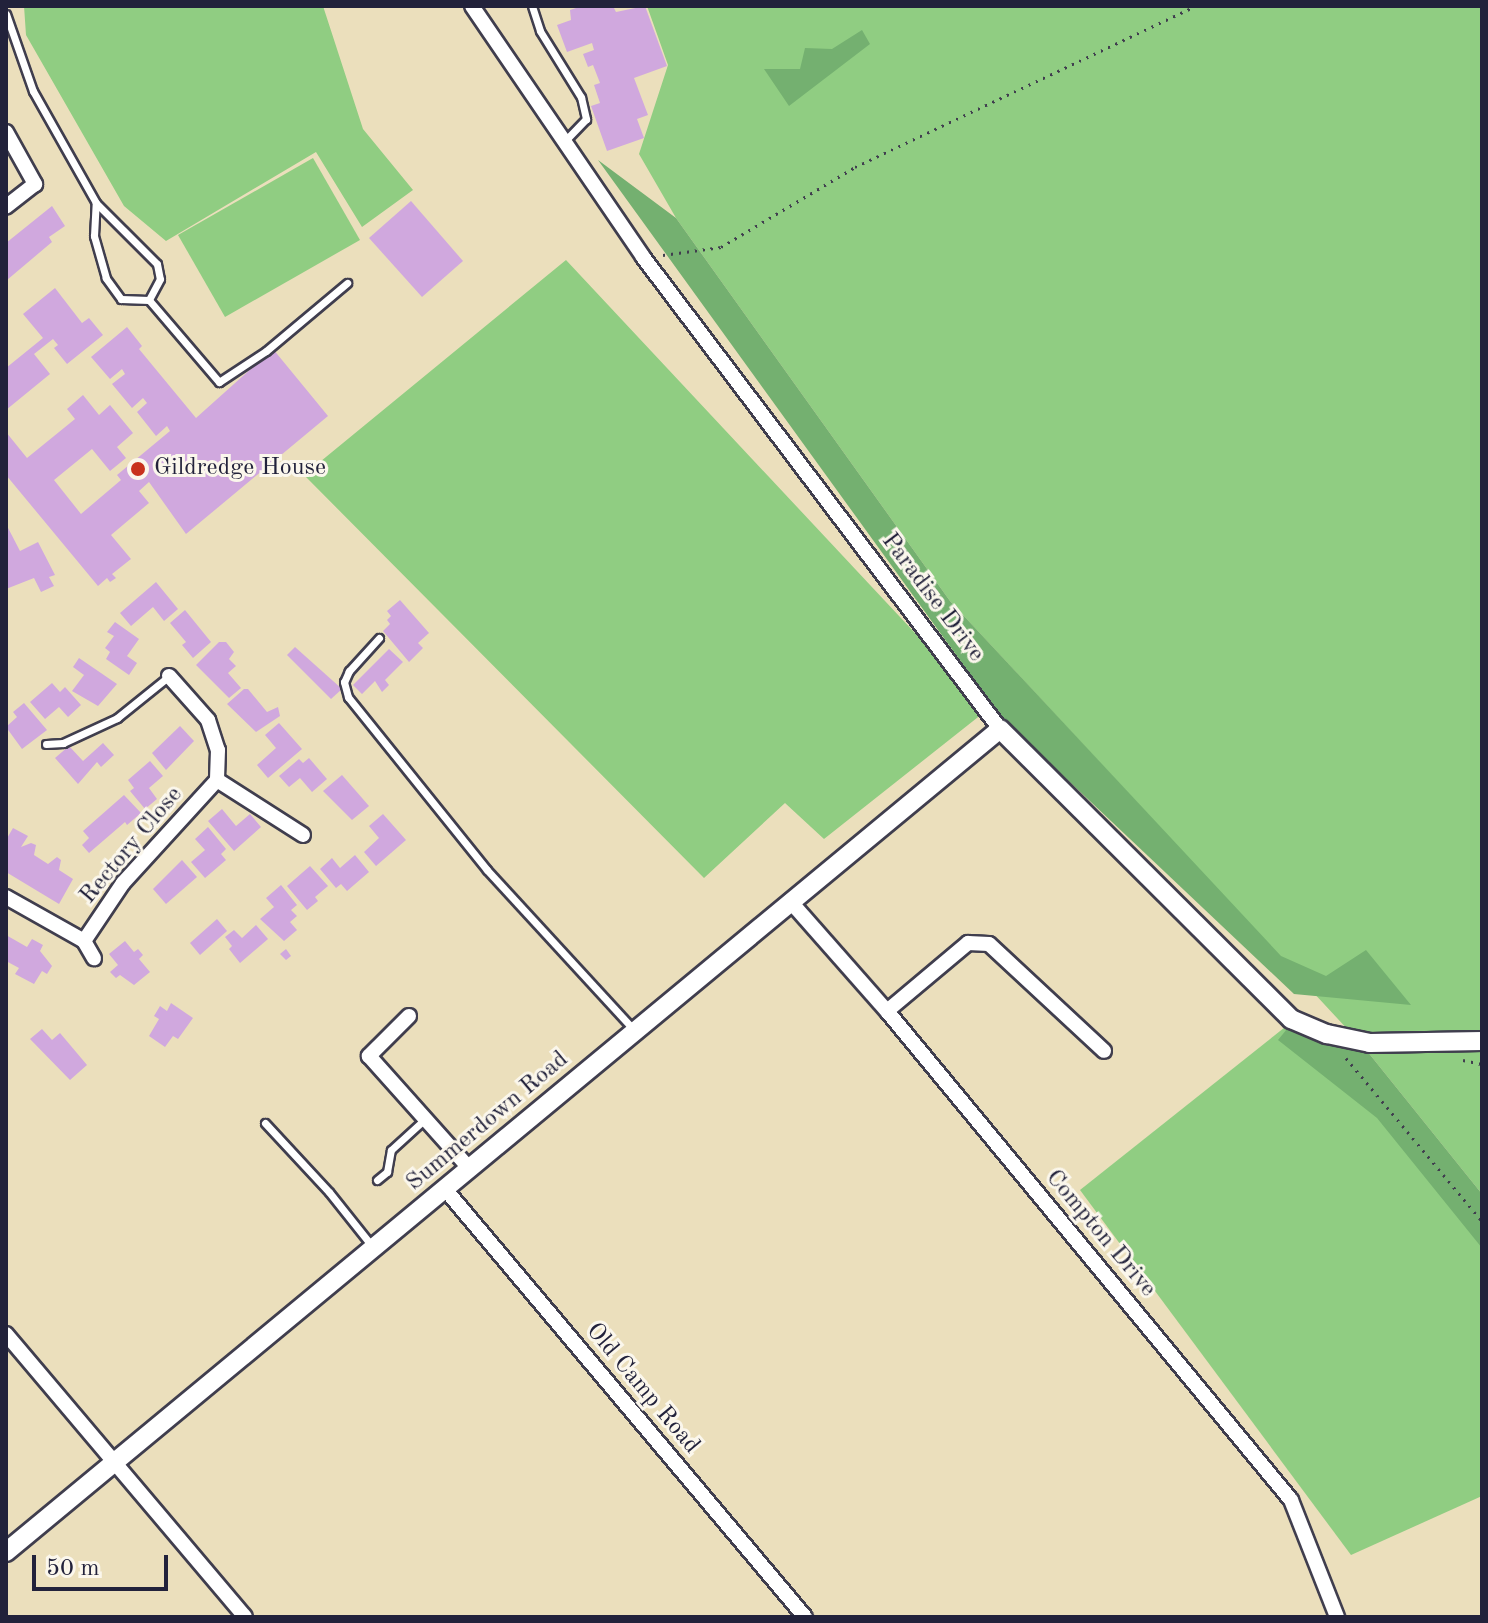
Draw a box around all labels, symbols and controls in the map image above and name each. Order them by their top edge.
place label: Gildredge House [154,455,326,483]
marker: Gildredge House [129,460,147,478]
street label: Paradise Drive [874,528,990,668]
street label: Rectory Close [75,782,189,910]
street label: Summerdown Road [401,1046,575,1198]
street label: Compton Drive [1038,1165,1162,1303]
street label: Old Camp Road [579,1318,705,1460]
scale bar [36,1539,172,1589]
text: 50 m [46,1557,100,1581]

